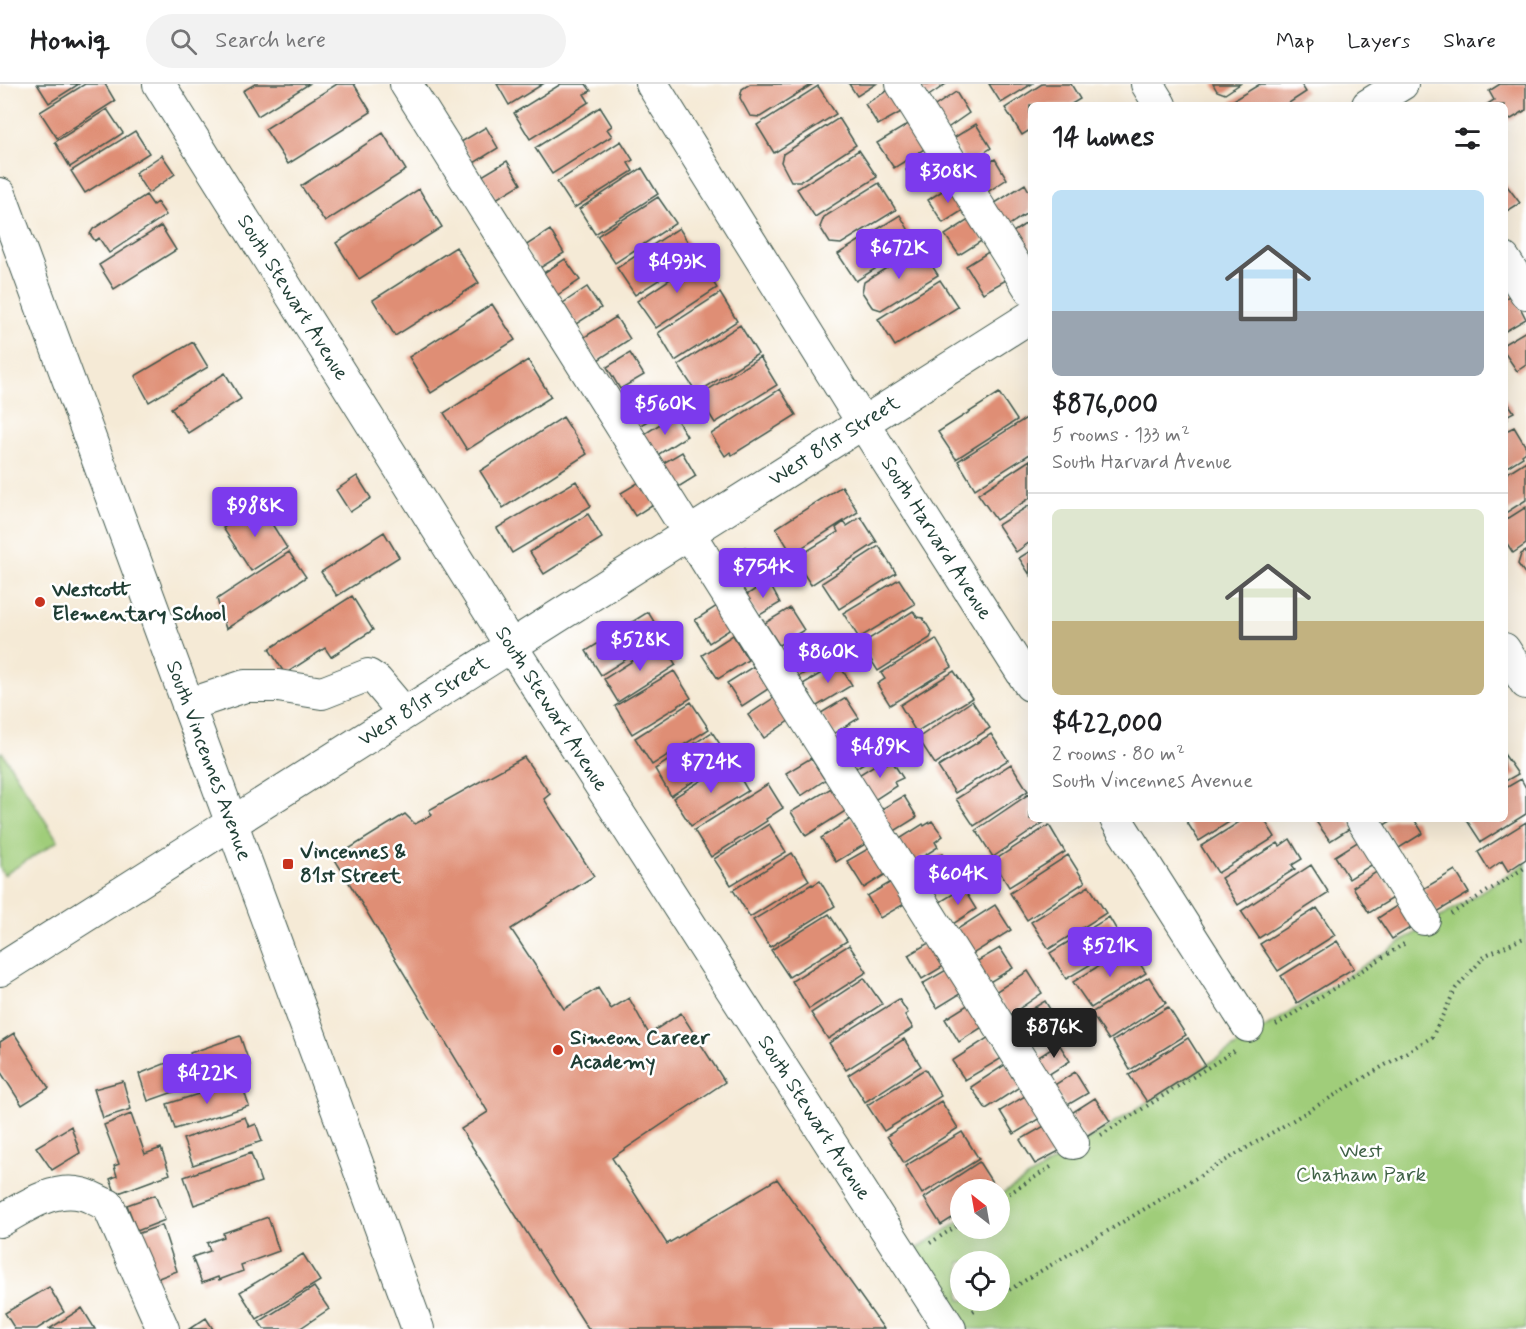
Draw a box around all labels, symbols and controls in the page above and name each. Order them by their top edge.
search box [146,14,566,68]
text: Homiq [30,23,110,60]
icon: search [167,25,200,58]
text: Search here [215,27,326,55]
text: Map [1276,27,1314,55]
text: Layers [1347,27,1410,55]
text: Share [1443,27,1496,55]
text: 14 homes [1052,121,1154,155]
icon: filters [1451,122,1484,155]
pin: $308K [906,153,990,204]
text: $308K [919,159,977,186]
street label: South Stewart Avenue [230,209,355,386]
pin: $672K [857,229,941,280]
icon: home [1214,229,1322,337]
text: $672K [870,235,928,262]
pin: $493K [635,243,719,294]
text: $493K [648,249,706,276]
pin: $560K [623,385,707,436]
text: $876,000 [1052,388,1158,422]
street label: West 81st Street [764,389,906,493]
text: $560K [635,391,695,418]
text: 5 rooms · 133 m² [1052,422,1190,449]
text: South Harvard Avenue [1052,449,1232,476]
street label: South Harvard Avenue [874,451,999,626]
pin: $988K [213,487,297,538]
text: $988K [226,493,284,520]
pin: $754K [721,548,805,599]
icon: home [1214,548,1322,656]
text: $754K [733,554,793,581]
place label: Westcott Elementary School [51,576,227,628]
marker: Westcott Elementary School [33,595,47,609]
street label: South Stewart Avenue [488,621,615,797]
pin: $528K [598,621,682,672]
text: $528K [610,627,670,654]
pin: $860K [786,633,870,684]
text: $860K [798,639,858,666]
street label: West 81st Street [353,649,495,753]
street label: South Vincennes Avenue [159,657,258,865]
text: $422,000 [1052,707,1162,741]
pin: $489K [838,728,922,779]
text: $489K [851,734,910,761]
text: 2 rooms · 80 m² [1052,741,1185,768]
pin: $724K [669,743,753,794]
text: $724K [681,749,741,776]
text: South Vincennes Avenue [1052,768,1253,795]
place label: Vincennes & 81st Street [300,838,406,890]
pin: $604K [916,855,1000,906]
marker: Vincennes & 81st Street [281,857,295,871]
text: $604K [928,861,988,888]
pin: $521K [1068,927,1152,978]
text: $521K [1082,933,1138,960]
pin: $876K [1012,1008,1096,1059]
text: $876K [1026,1014,1082,1041]
place label: Simeon Career Academy [570,1024,711,1076]
street label: South Stewart Avenue [751,1030,878,1206]
marker: Simeon Career Academy [551,1043,565,1057]
pin: $422K [165,1054,249,1105]
text: $422K [177,1060,237,1087]
park label: West Chatham Park [1296,1137,1427,1189]
north arrow [950,1179,1010,1239]
map controls [950,1179,1010,1311]
button: locate [950,1251,1010,1311]

